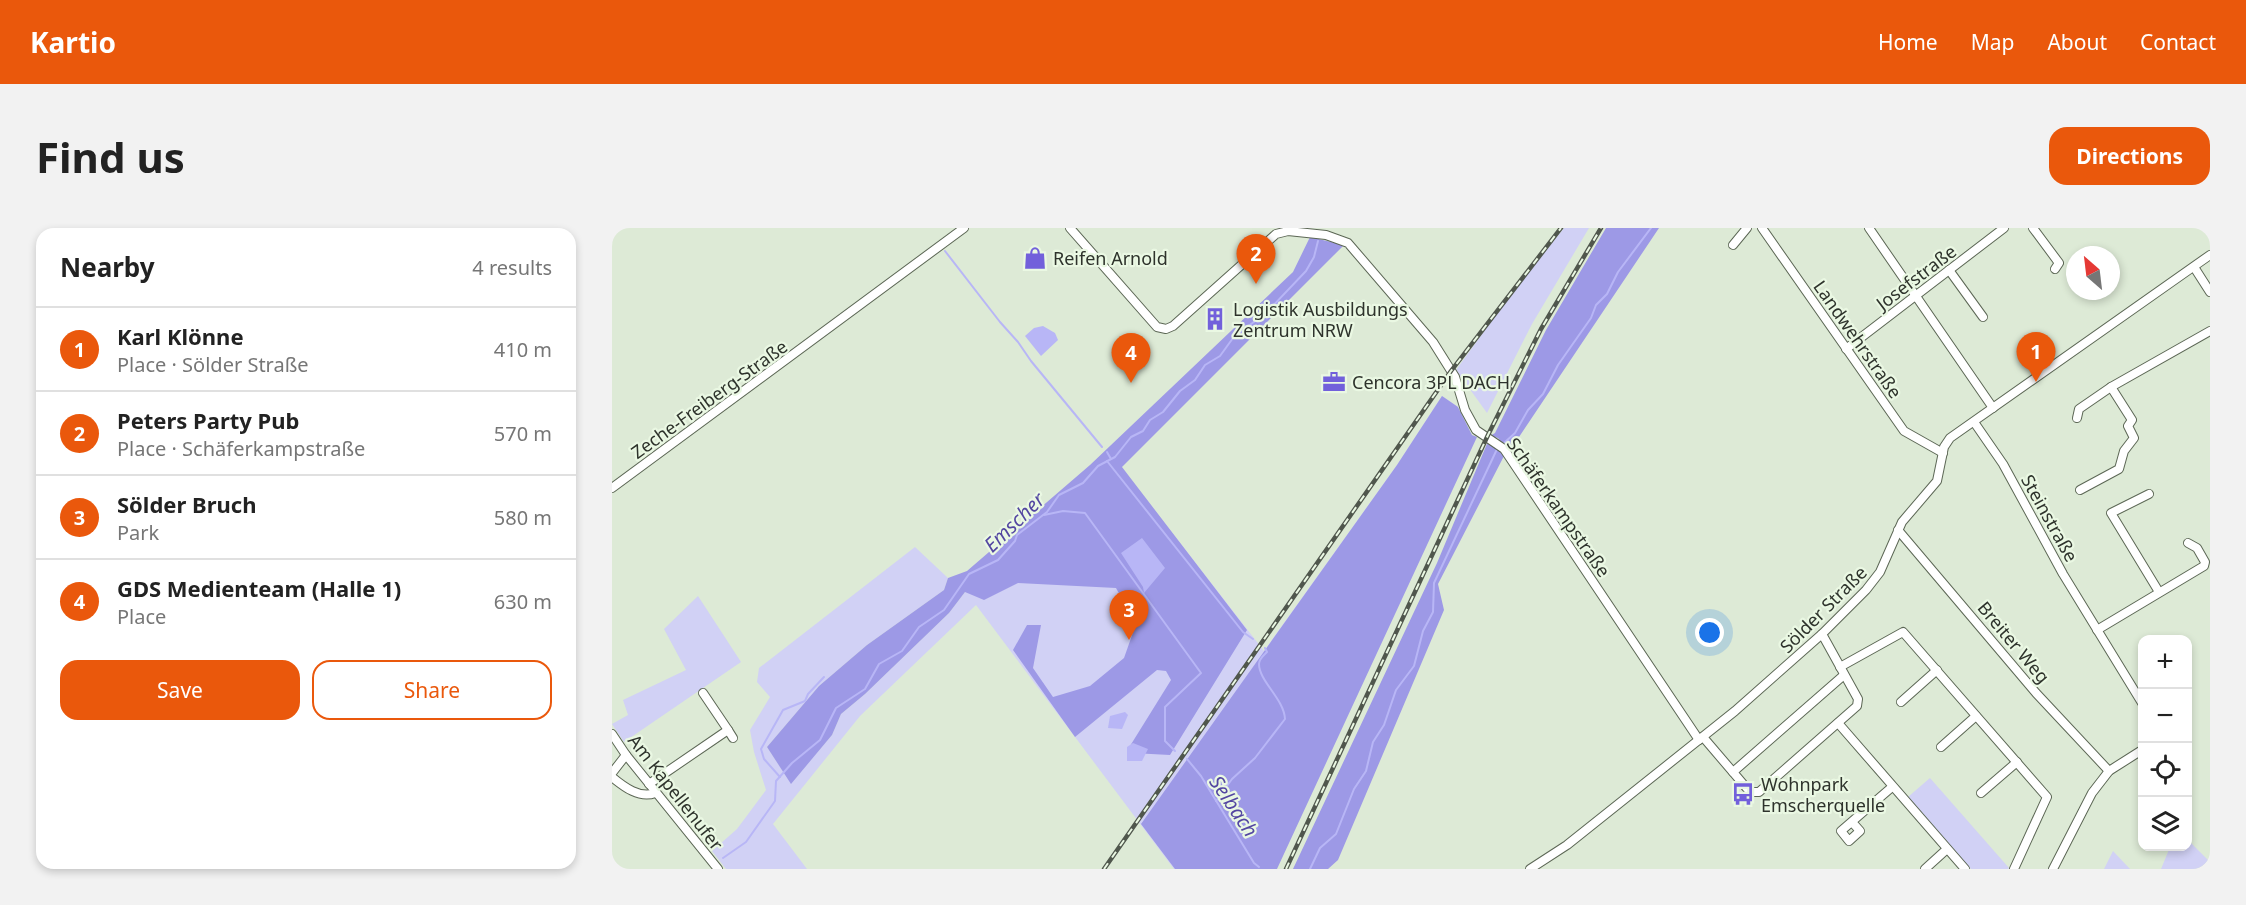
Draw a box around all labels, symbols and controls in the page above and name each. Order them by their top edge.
text: Kartio [30,23,116,61]
text: Home [1878,28,1938,56]
text: Map [1971,28,2014,56]
text: About [2047,28,2107,56]
text: Contact [2140,28,2216,56]
button: Directions [2049,127,2210,185]
text: Find us [36,128,185,185]
pin: 2 [1236,235,1276,284]
street label: Josefstraße [1869,239,1961,316]
shop icon: Reifen Arnold [1022,245,1048,271]
place label: Reifen Arnold [1053,246,1168,270]
north arrow [2066,246,2120,300]
text: Nearby [60,249,155,285]
text: 4 results [472,254,552,281]
street label: Landwehrstraße [1808,275,1908,403]
place label: Logistik Ausbildungs Zentrum NRW [1233,297,1408,342]
building icon: Logistik Ausbildungs Zentrum NRW [1202,306,1228,332]
text: Karl Klönne [117,321,244,351]
pin: 1 [2016,332,2056,382]
street label: Zeche-Freiberg-Straße [626,334,792,464]
pin: 4 [1112,334,1150,383]
text: 1 [74,336,85,363]
text: 410 m [494,336,552,363]
text: Place · Sölder Straße [117,351,309,378]
office icon: Cencora 3PL DACH [1321,369,1347,395]
place label: Cencora 3PL DACH [1352,370,1510,394]
text: Peters Party Pub [117,405,299,435]
text: 2 [74,420,85,447]
text: 570 m [494,420,552,447]
street label: Schäferkampstraße [1502,433,1616,581]
text: Place · Schäferkampstraße [117,435,365,462]
street label: Steinstraße [2016,470,2084,566]
water label: Emscher [978,486,1051,558]
text: Sölder Bruch [117,489,256,519]
text: 3 [74,504,85,531]
text: 580 m [494,504,552,531]
text: Park [117,519,159,546]
street label: Sölder Straße [1774,560,1872,658]
text: GDS Medienteam (Halle 1) [117,573,401,603]
text: 4 [74,588,85,615]
text: 630 m [494,588,552,615]
pin: 3 [1110,590,1148,640]
street label: Breiter Weg [1973,596,2055,688]
text: Place [117,603,166,630]
your location [1695,618,1724,647]
map controls [2138,635,2192,851]
button: + [2138,635,2192,689]
button: Save [60,660,300,720]
button: Share [312,660,552,720]
button: − [2138,689,2192,743]
street label: Am Kapellenufer [623,729,729,855]
button: locate [2138,743,2192,797]
water label: Selbach [1204,770,1264,842]
place label: Wohnpark Emscherquelle [1761,772,1885,817]
bus stop icon: Wohnpark Emscherquelle [1730,781,1756,807]
button: layers [2138,797,2192,851]

